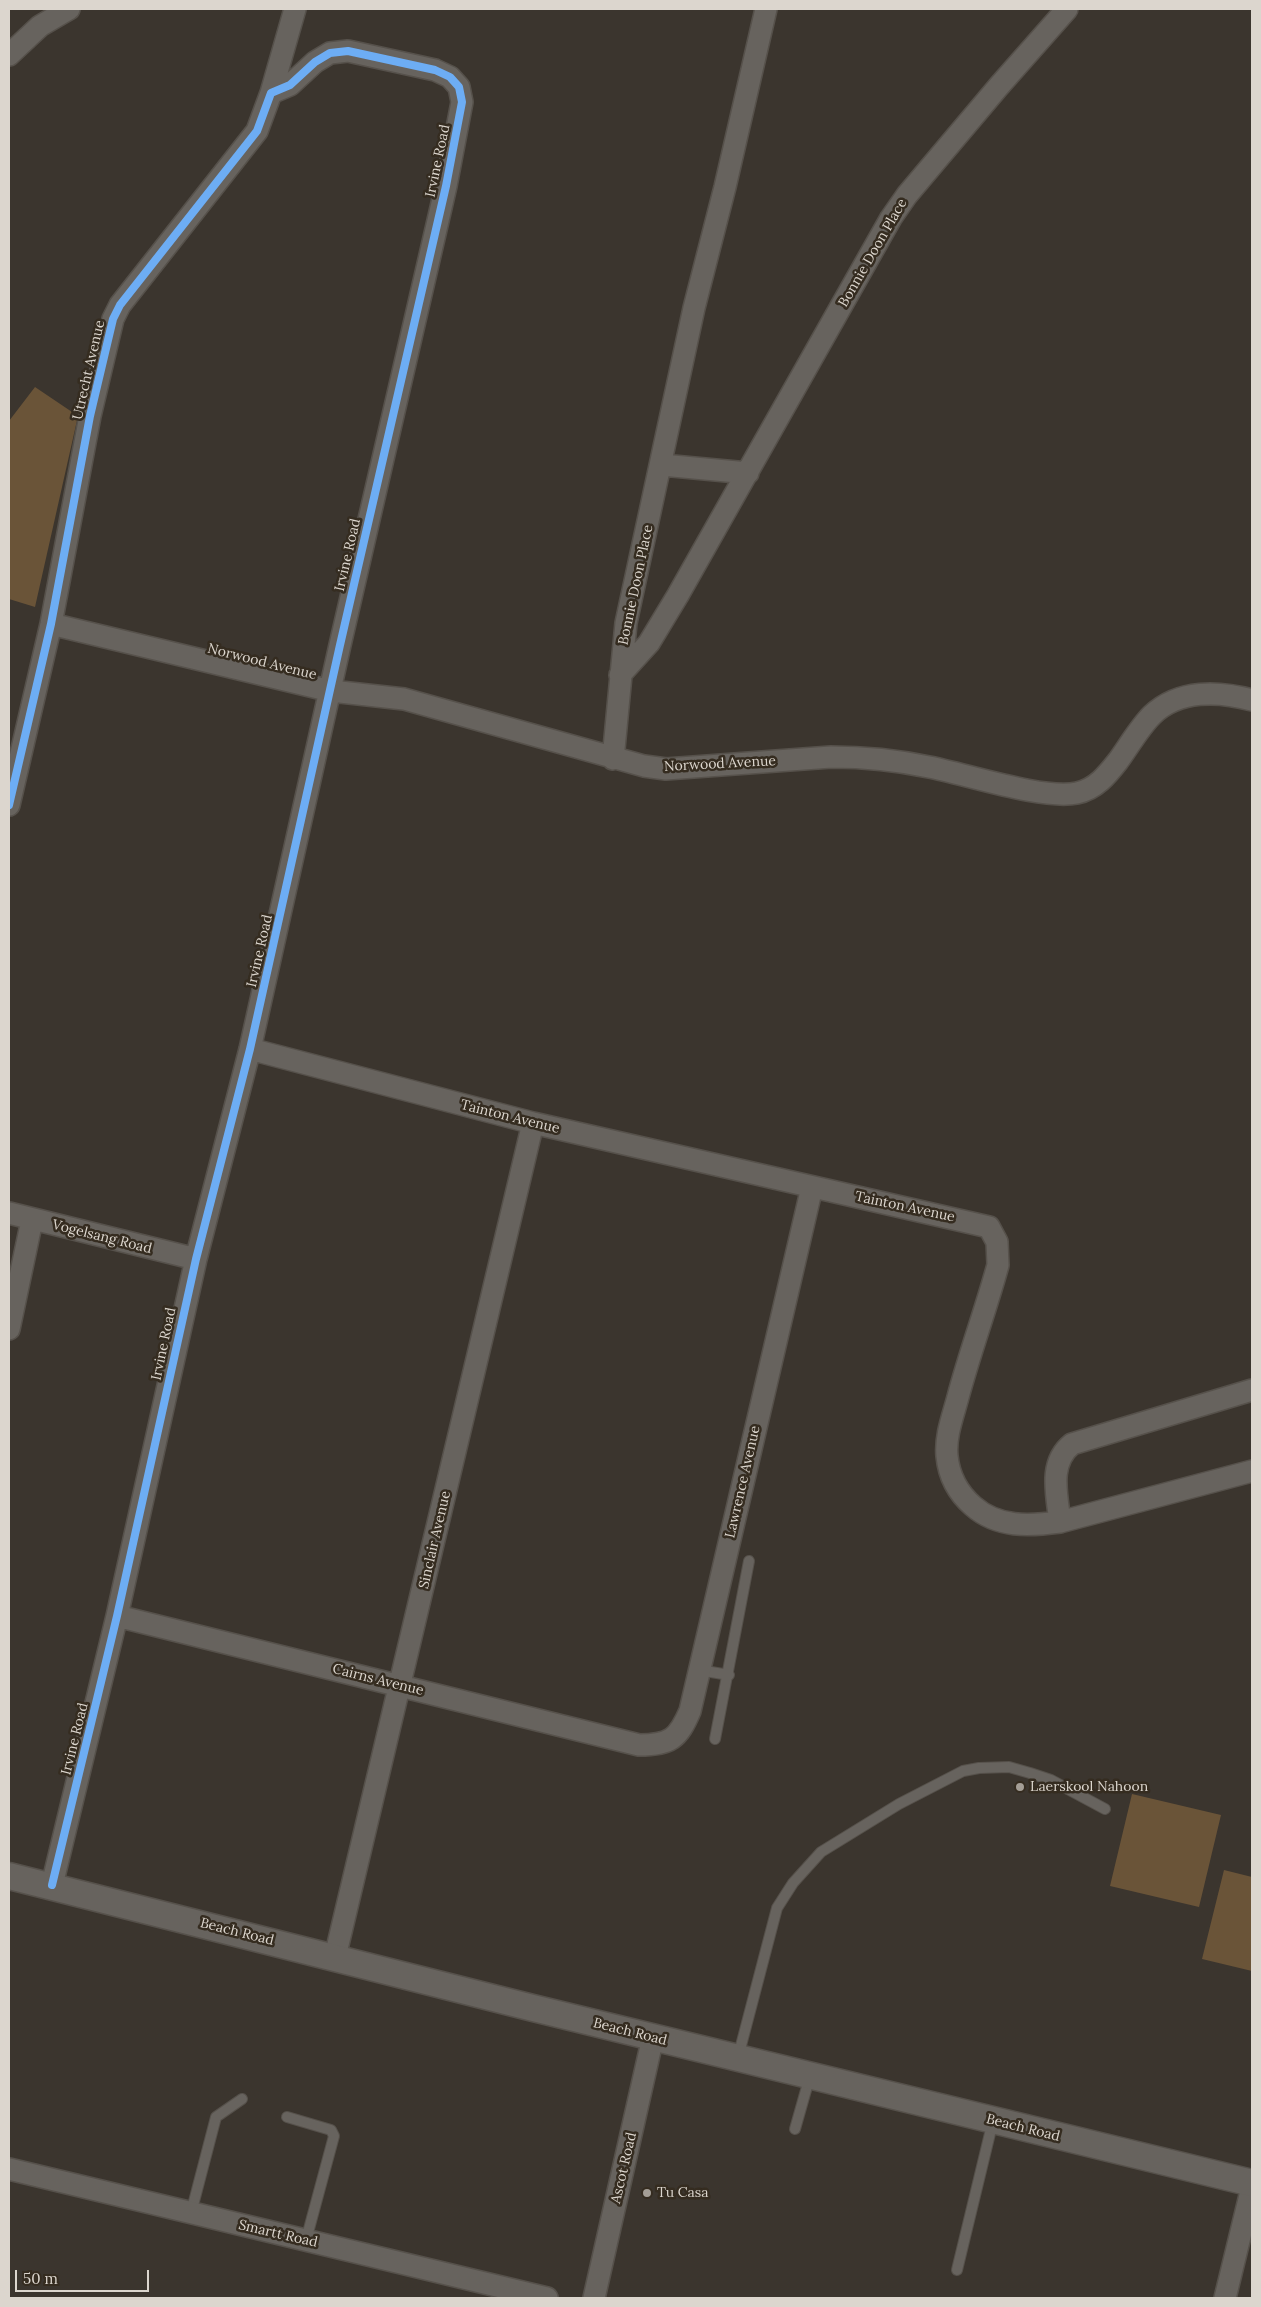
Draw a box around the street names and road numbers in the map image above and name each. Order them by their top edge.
street label: Irvine Road [422,123,454,199]
street label: Bonnie Doon Place [835,196,911,310]
street label: Utrecht Avenue [69,319,109,421]
street label: Irvine Road [331,517,365,593]
street label: Bonnie Doon Place [615,523,657,647]
street label: Norwood Avenue [206,640,318,684]
street label: Norwood Avenue [664,753,776,775]
street label: Irvine Road [243,913,277,989]
street label: Tainton Avenue [459,1097,561,1137]
street label: Tainton Avenue [854,1188,956,1226]
street label: Vogelsang Road [51,1217,153,1257]
street label: Irvine Road [148,1306,180,1382]
street label: Lawrence Avenue [722,1424,764,1540]
street label: Sinclair Avenue [416,1489,454,1591]
street label: Cairns Avenue [331,1661,425,1699]
street label: Irvine Road [58,1701,92,1777]
street label: Beach Road [198,1915,276,1949]
street label: Beach Road [591,2015,669,2049]
street label: Beach Road [984,2111,1062,2145]
street label: Ascot Road [608,2131,640,2205]
street label: Smartt Road [237,2217,319,2251]

